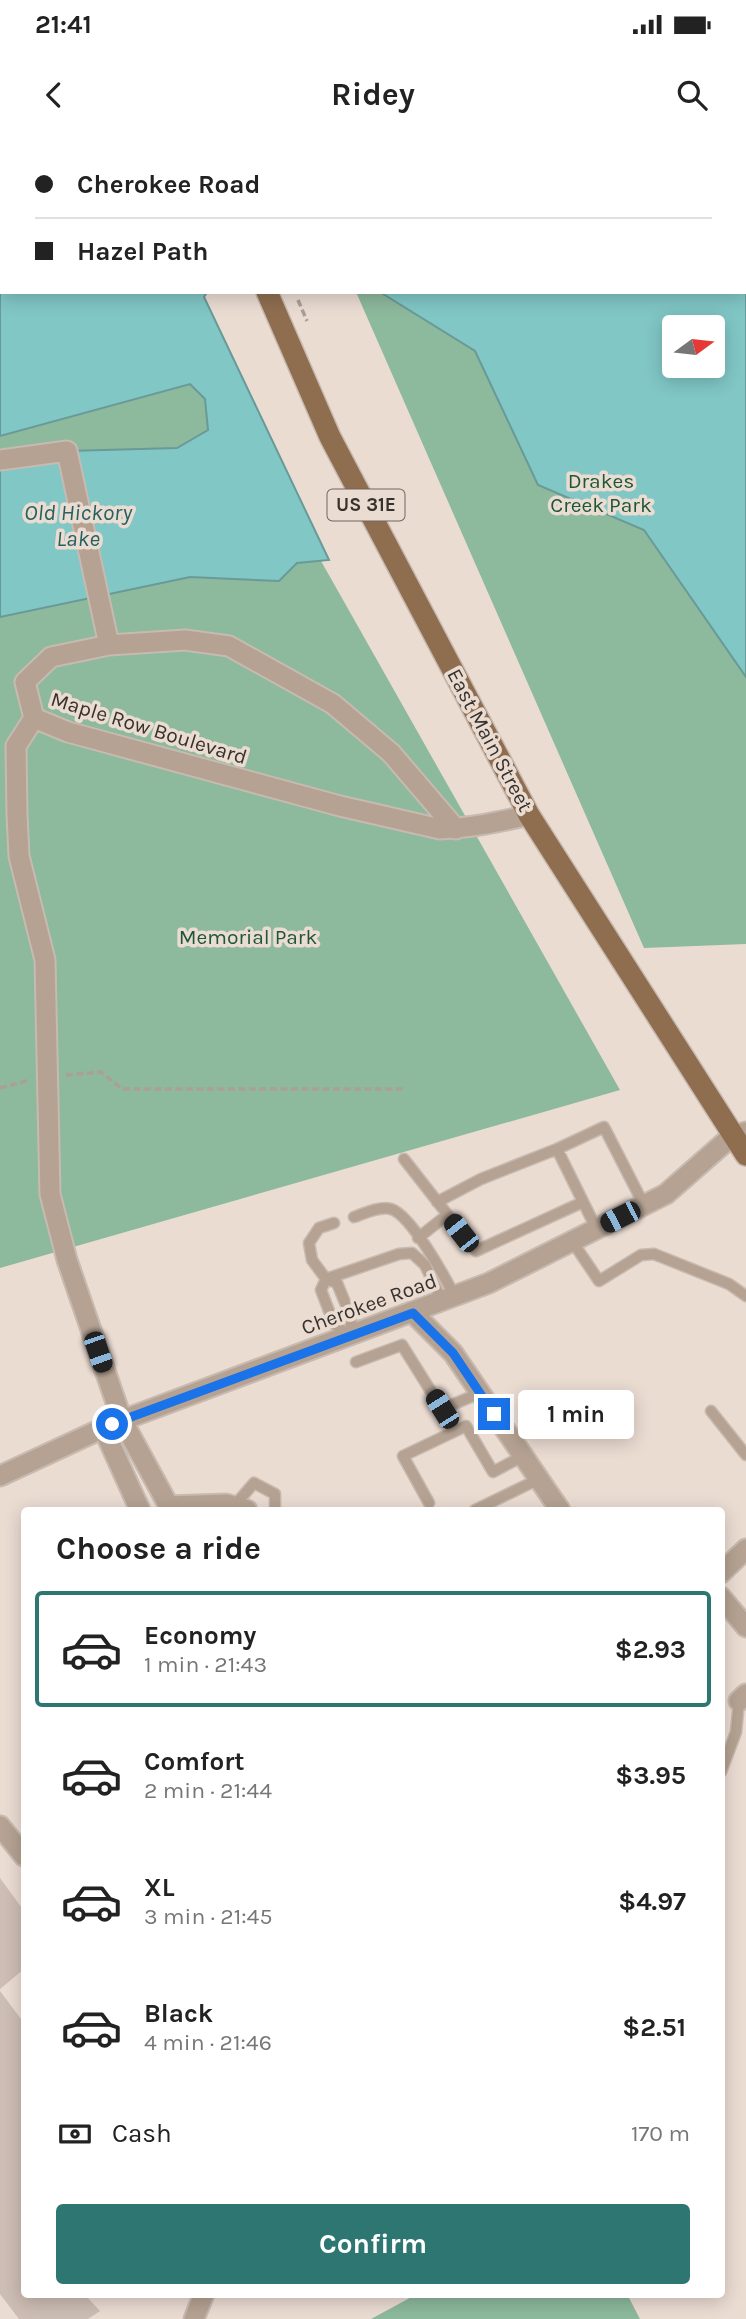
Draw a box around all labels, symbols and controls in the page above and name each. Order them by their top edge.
text: 21:41 [35,9,92,40]
icon: back [35,76,73,114]
text: Ridey [331,76,415,113]
icon: search [673,76,711,114]
text: Cherokee Road [77,169,261,200]
text: Hazel Path [77,236,208,267]
north arrow [662,315,724,378]
map controls [662,315,725,378]
park label: Drakes Creek Park [550,469,652,517]
road number: US 31E [328,490,404,520]
water label: Old Hickory Lake [24,499,133,552]
street label: East Main Street [442,665,538,816]
street label: Maple Row Boulevard [48,687,250,769]
park label: Memorial Park [179,925,317,949]
car [597,1198,644,1236]
car [440,1210,483,1256]
street label: Cherokee Road [298,1268,440,1340]
car [82,1329,115,1375]
car [422,1386,463,1432]
callout: 1 min [518,1390,634,1438]
route end [478,1398,510,1430]
text: 1 min [547,1401,605,1428]
route start [96,1408,128,1440]
text: Choose a ride [56,1530,261,1567]
icon: car [60,1618,123,1681]
text: Economy [144,1620,256,1651]
text: $2.93 [615,1634,686,1665]
text: 1 min · 21:43 [144,1651,267,1678]
icon: car [60,1744,123,1807]
text: Comfort [144,1746,245,1777]
text: $3.95 [615,1760,686,1791]
text: 2 min · 21:44 [144,1777,272,1804]
icon: car [60,1870,123,1933]
text: XL [144,1872,175,1903]
text: $4.97 [618,1886,686,1917]
text: 3 min · 21:45 [144,1903,272,1930]
icon: car [60,1996,123,2059]
text: Black [144,1998,213,2029]
text: $2.51 [622,2012,686,2043]
text: 4 min · 21:46 [144,2029,272,2056]
icon: cash [56,2115,94,2153]
text: Cash [112,2118,172,2149]
text: 170 m [631,2120,690,2147]
button: Confirm [56,2204,690,2284]

